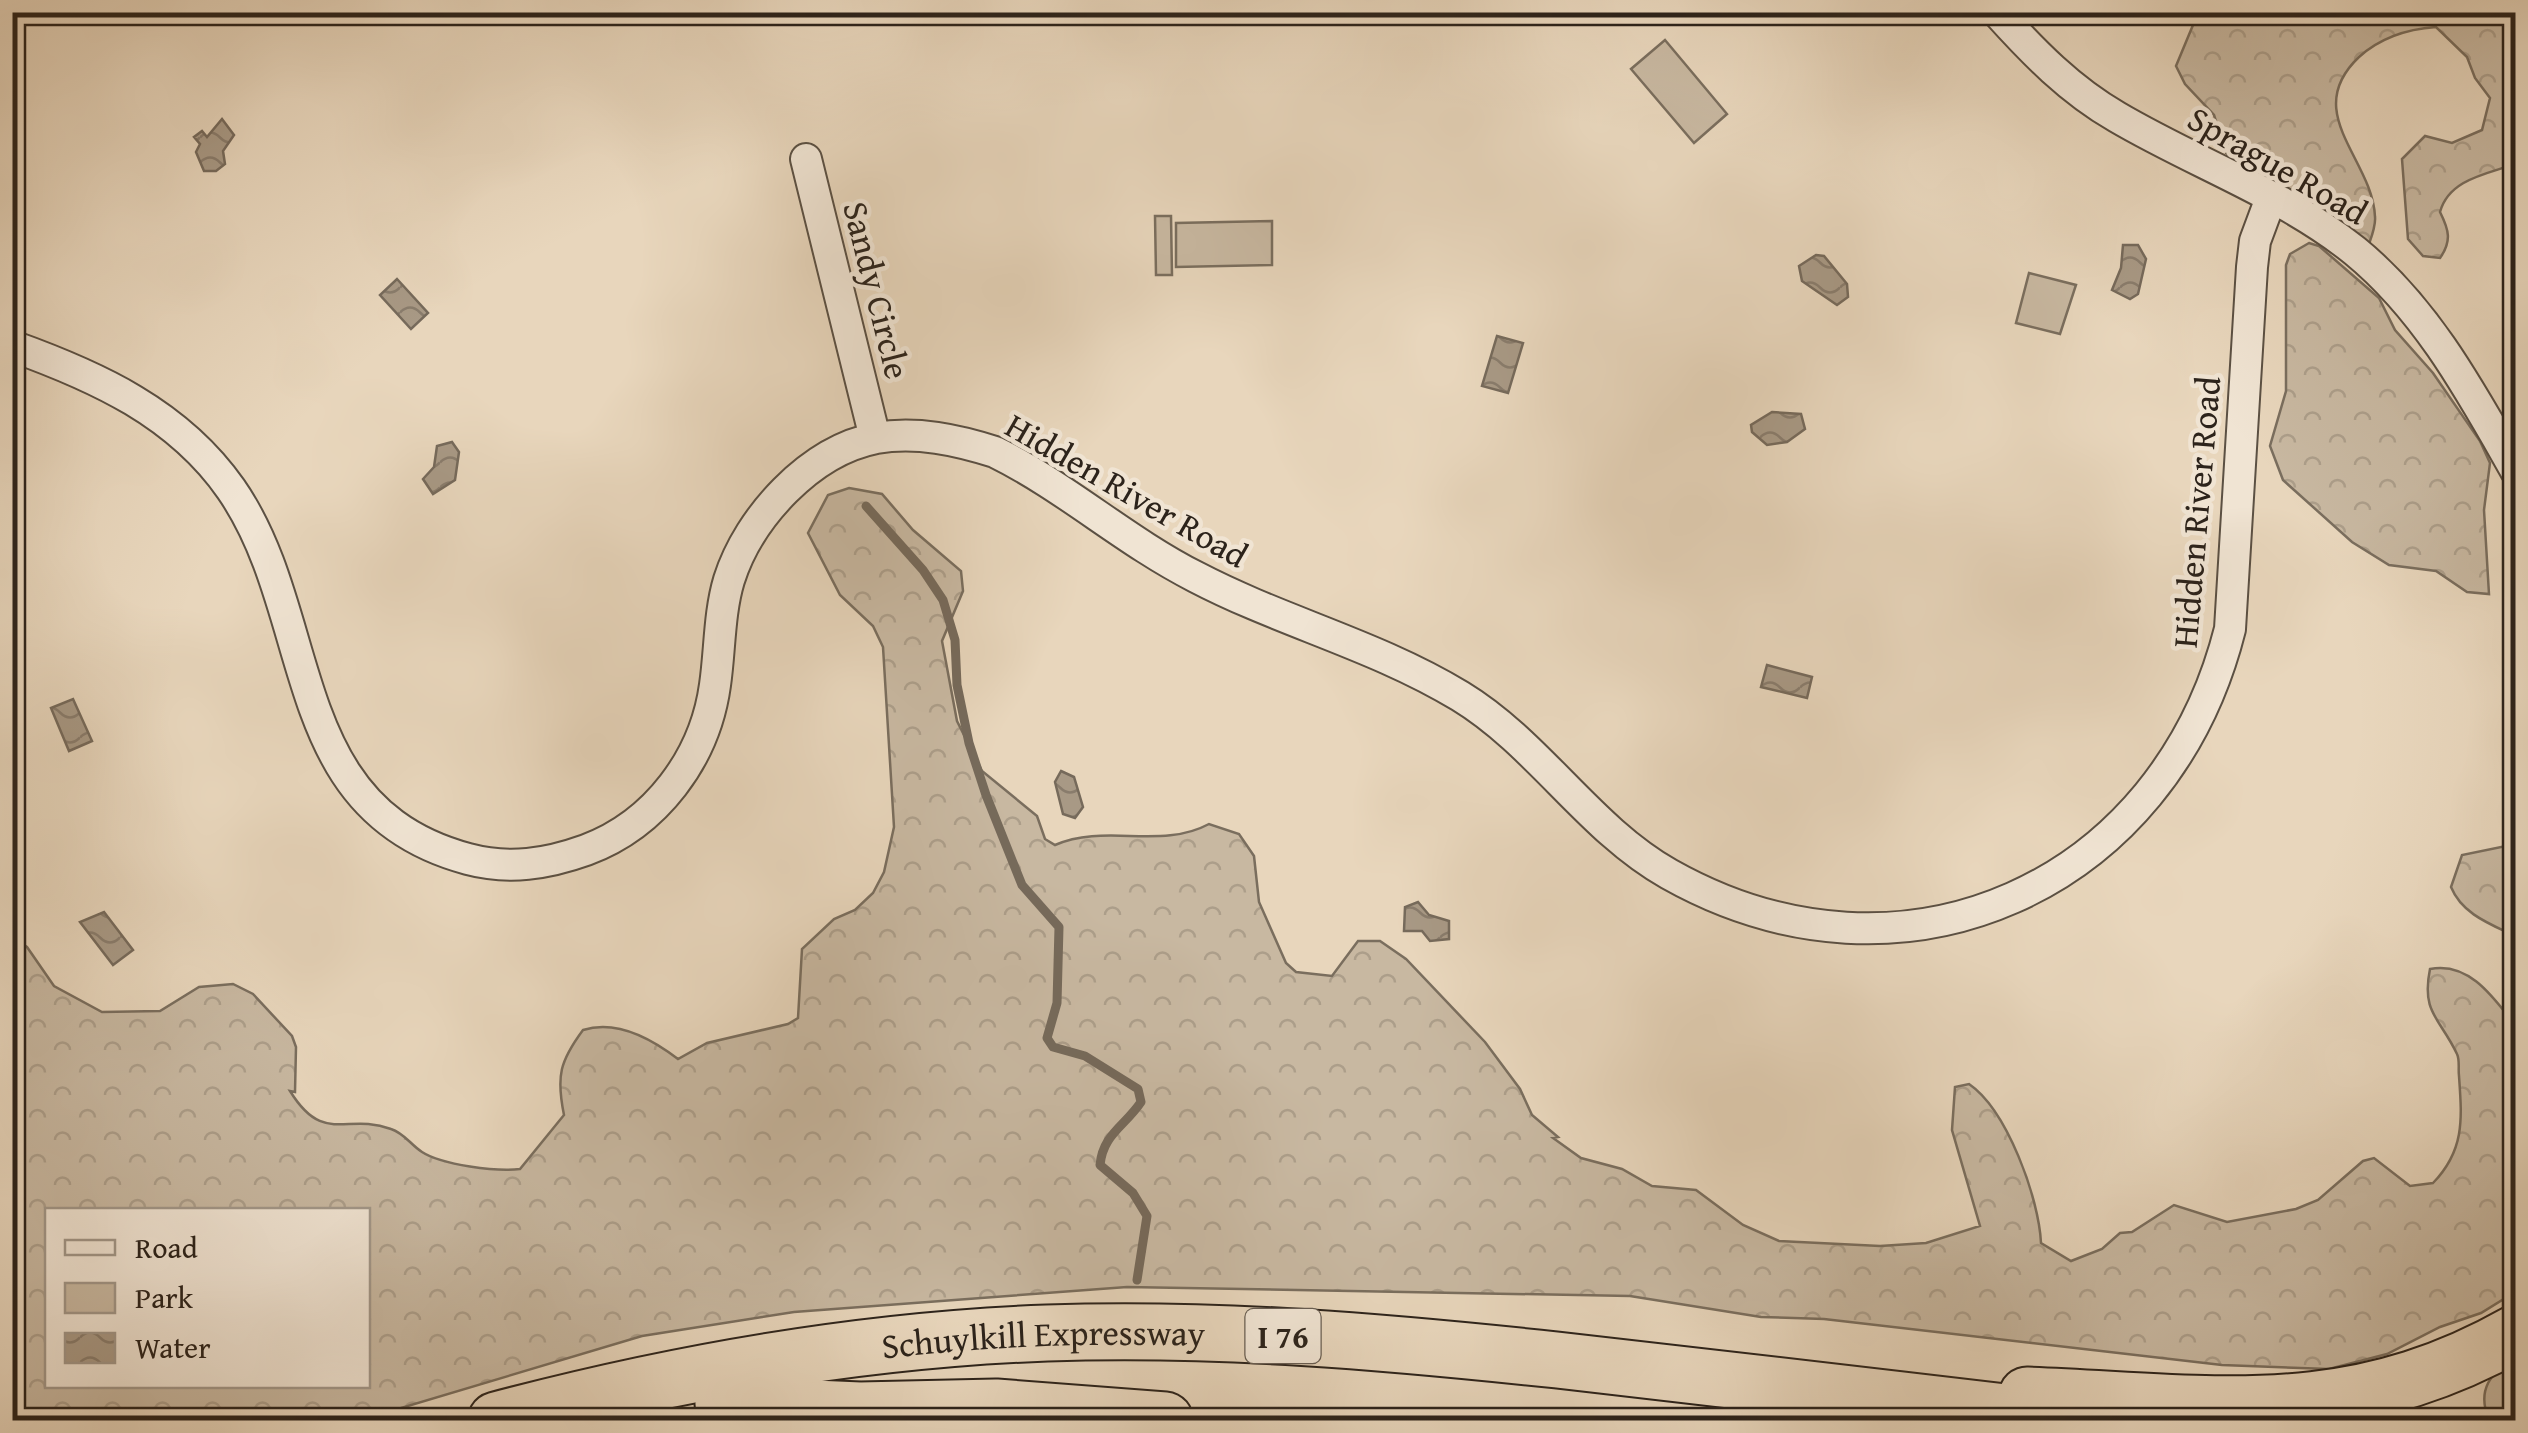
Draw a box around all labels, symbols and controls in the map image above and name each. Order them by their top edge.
street label: Sprague Road [2179,93,2378,237]
street label: Sandy Circle [830,196,924,384]
street label: Hidden River Road [2159,374,2233,650]
street label: Hidden River Road [996,400,1258,580]
legend [45,1208,370,1388]
text: Road [135,1225,198,1269]
text: Park [135,1275,194,1319]
street label: Schuylkill Expressway [879,1306,1206,1371]
road number: I 76 [1246,1309,1320,1363]
text: Water [135,1325,211,1369]

